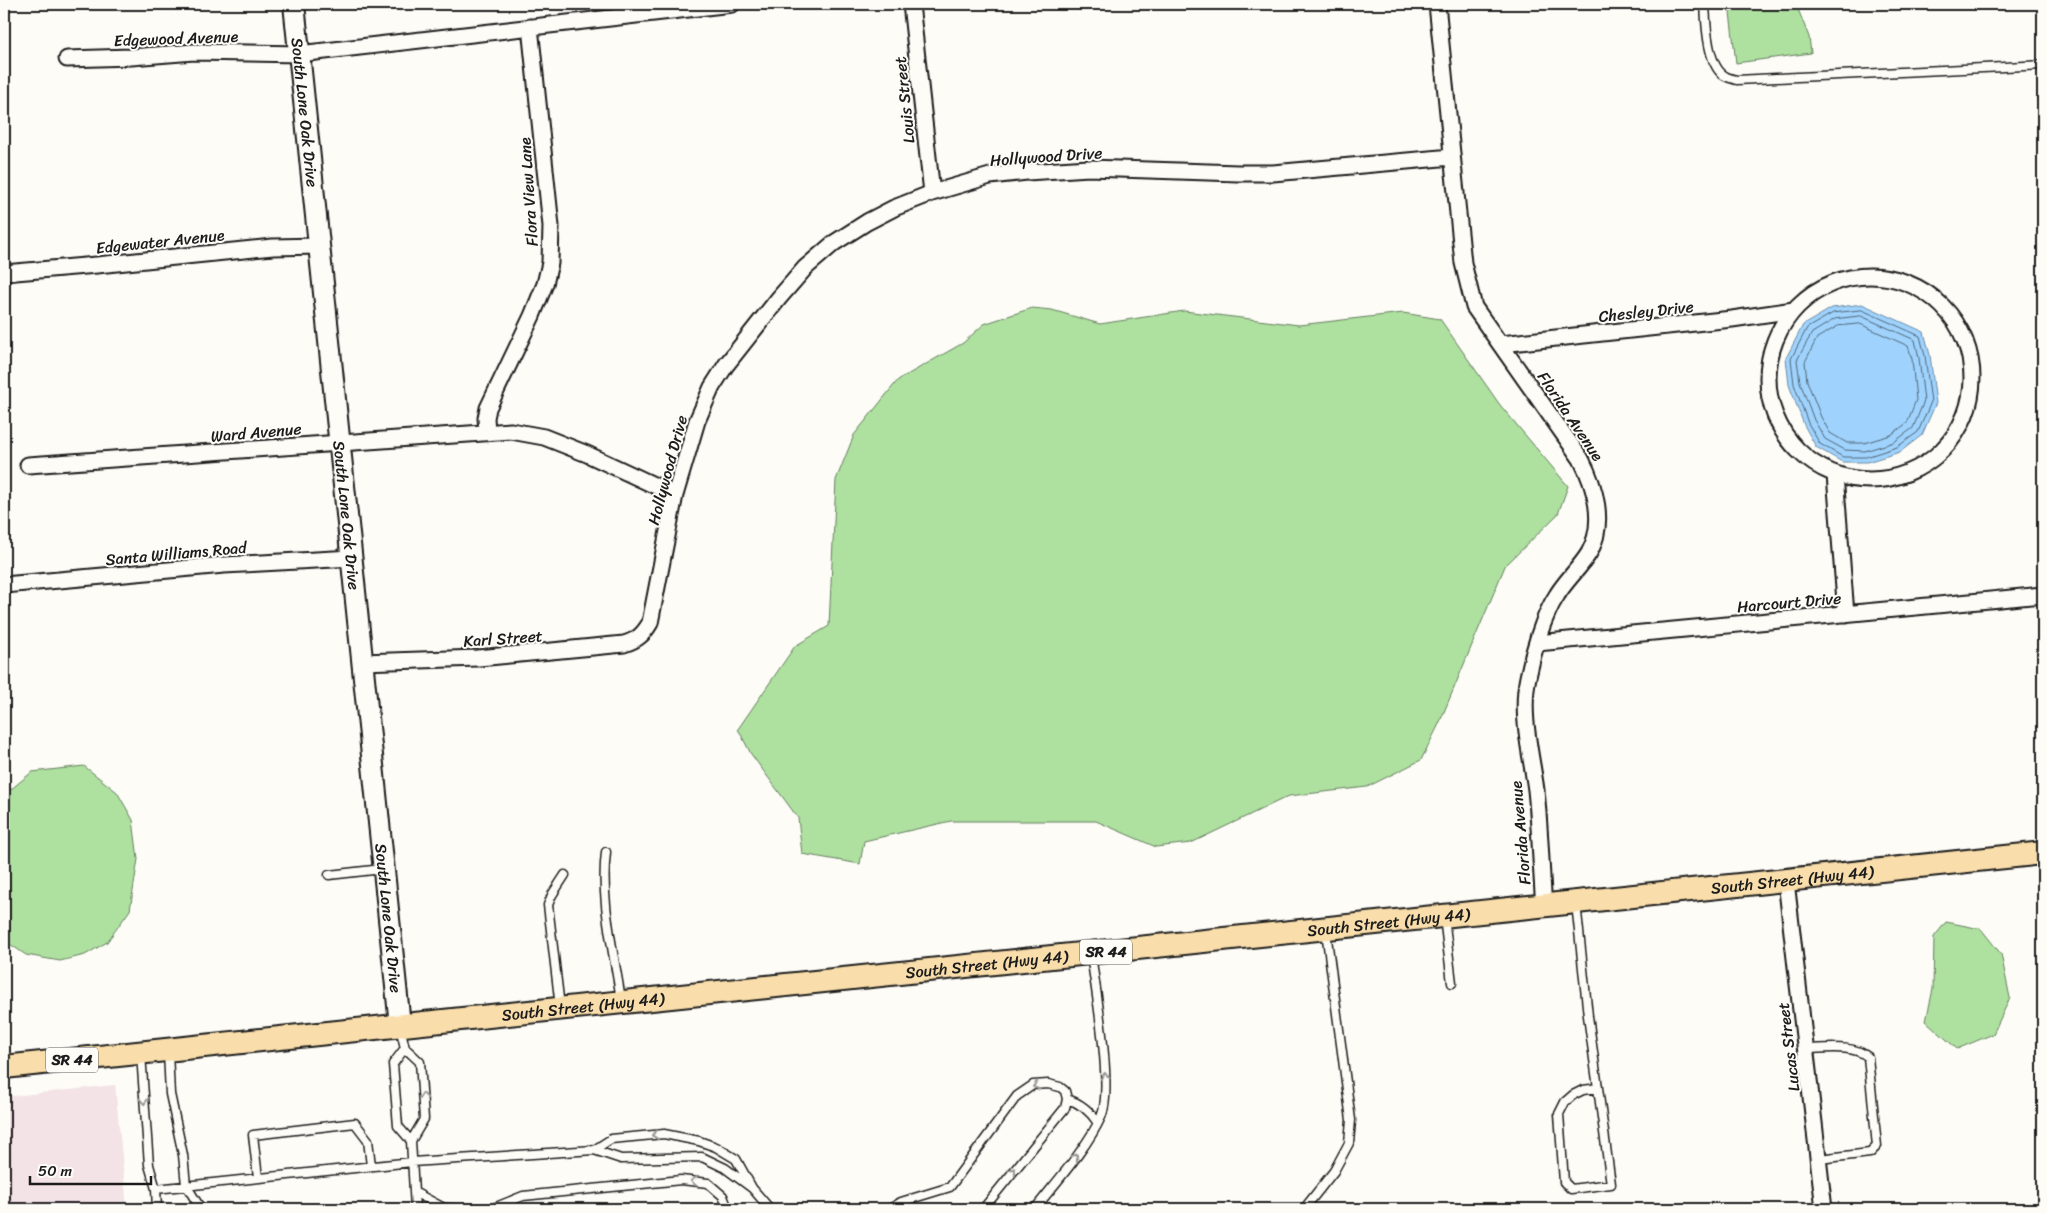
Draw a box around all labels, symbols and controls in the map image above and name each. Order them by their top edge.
street label: Edgewood Avenue [113,22,239,55]
street label: South Lone Oak Drive [283,36,327,189]
street label: Louis Street [886,55,923,145]
street label: Flora View Lane [510,136,547,247]
street label: Hollywood Drive [989,138,1103,175]
street label: Edgewater Avenue [94,220,226,263]
street label: Chesley Drive [1597,292,1695,331]
street label: Florida Avenue [1529,365,1612,468]
street label: Hollywood Drive [639,412,696,528]
street label: Ward Avenue [209,414,303,451]
street label: South Lone Oak Drive [324,439,369,591]
street label: Santa Williams Road [104,533,249,574]
street label: Harcourt Drive [1736,583,1842,621]
street label: Karl Street [462,621,544,656]
street label: Florida Avenue [1501,780,1539,886]
street label: South Lone Oak Drive [366,842,411,994]
street label: South Street (Hwy 44) [1710,857,1876,903]
street label: South Street (Hwy 44) [1306,899,1472,945]
road number: SR 44 [1080,940,1132,964]
street label: South Street (Hwy 44) [904,941,1071,987]
street label: South Street (Hwy 44) [500,984,667,1030]
street label: Lucas Street [1769,1001,1808,1093]
road number: SR 44 [46,1048,98,1072]
one-way arrow [1099,1072,1110,1080]
one-way arrow [1032,1081,1041,1091]
one-way arrow [417,1092,428,1100]
one-way arrow [139,1097,150,1105]
one-way arrow [651,1129,659,1140]
scale bar [30,1153,151,1185]
one-way arrow [1069,1154,1077,1163]
text: 50 m [38,1158,73,1184]
one-way arrow [1008,1168,1017,1177]
one-way arrow [690,1176,698,1187]

